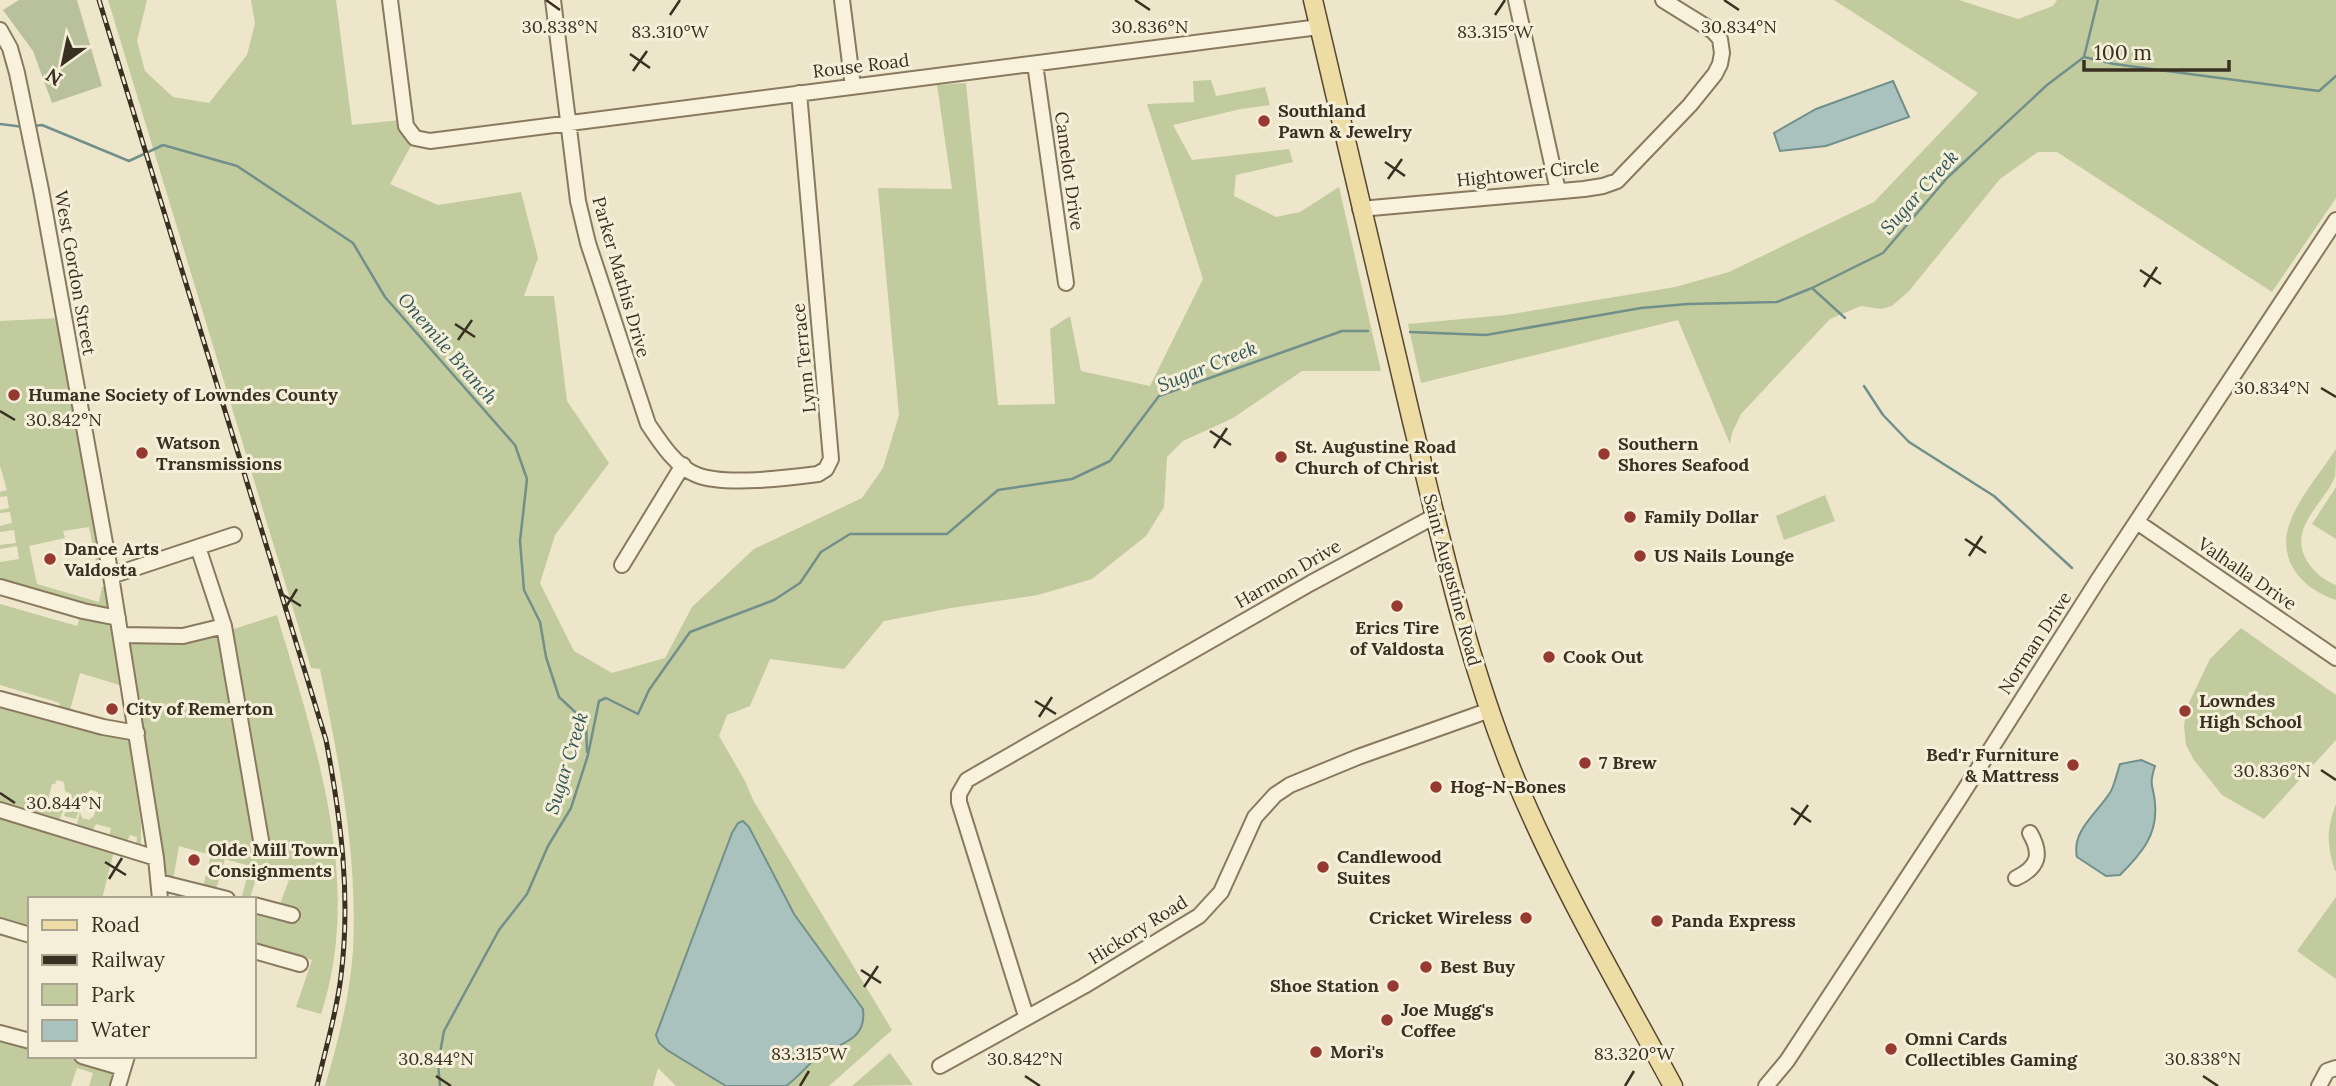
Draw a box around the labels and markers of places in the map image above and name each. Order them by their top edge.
place label: Southland Pawn & Jewelry [1278,99,1412,143]
marker: Southland Pawn & Jewelry [1256,113,1272,129]
place label: Humane Society of Lowndes County [28,383,338,406]
marker: Humane Society of Lowndes County [6,387,22,403]
place label: Watson Transmissions [156,431,282,475]
place label: Southern Shores Seafood [1618,432,1749,476]
place label: St. Augustine Road Church of Christ [1295,435,1457,479]
marker: Watson Transmissions [134,445,150,461]
marker: Southern Shores Seafood [1596,446,1612,462]
marker: St. Augustine Road Church of Christ [1273,449,1289,465]
place label: Family Dollar [1644,505,1759,528]
marker: Family Dollar [1622,509,1638,525]
place label: Dance Arts Valdosta [64,537,159,581]
place label: US Nails Lounge [1654,544,1795,567]
marker: US Nails Lounge [1632,548,1648,564]
marker: Dance Arts Valdosta [42,551,58,567]
marker: Erics Tire of Valdosta [1389,598,1405,614]
place label: Erics Tire of Valdosta [1350,616,1445,660]
place label: Cook Out [1563,645,1644,668]
marker: Cook Out [1541,649,1557,665]
place label: Lowndes High School [2199,689,2303,733]
place label: City of Remerton [126,697,274,720]
marker: City of Remerton [104,701,120,717]
marker: Lowndes High School [2177,703,2193,719]
place label: Bed'r Furniture & Mattress [1926,743,2059,787]
place label: 7 Brew [1599,751,1657,774]
marker: 7 Brew [1577,755,1593,771]
marker: Bed'r Furniture & Mattress [2065,757,2081,773]
place label: Hog-N-Bones [1450,775,1566,798]
marker: Hog-N-Bones [1428,779,1444,795]
place label: Olde Mill Town Consignments [208,838,339,882]
place label: Candlewood Suites [1337,845,1442,889]
marker: Olde Mill Town Consignments [186,852,202,868]
marker: Candlewood Suites [1315,859,1331,875]
place label: Cricket Wireless [1369,906,1512,929]
place label: Panda Express [1671,909,1796,932]
marker: Cricket Wireless [1518,910,1534,926]
marker: Panda Express [1649,913,1665,929]
place label: Best Buy [1440,955,1515,978]
marker: Best Buy [1418,959,1434,975]
place label: Shoe Station [1270,974,1380,997]
marker: Shoe Station [1385,978,1401,994]
place label: Joe Mugg's Coffee [1401,998,1494,1042]
marker: Joe Mugg's Coffee [1379,1012,1395,1028]
place label: Omni Cards Collectibles Gaming [1905,1027,2078,1071]
place label: Mori's [1330,1040,1384,1063]
marker: Omni Cards Collectibles Gaming [1883,1041,1899,1057]
marker: Mori's [1308,1044,1324,1060]

